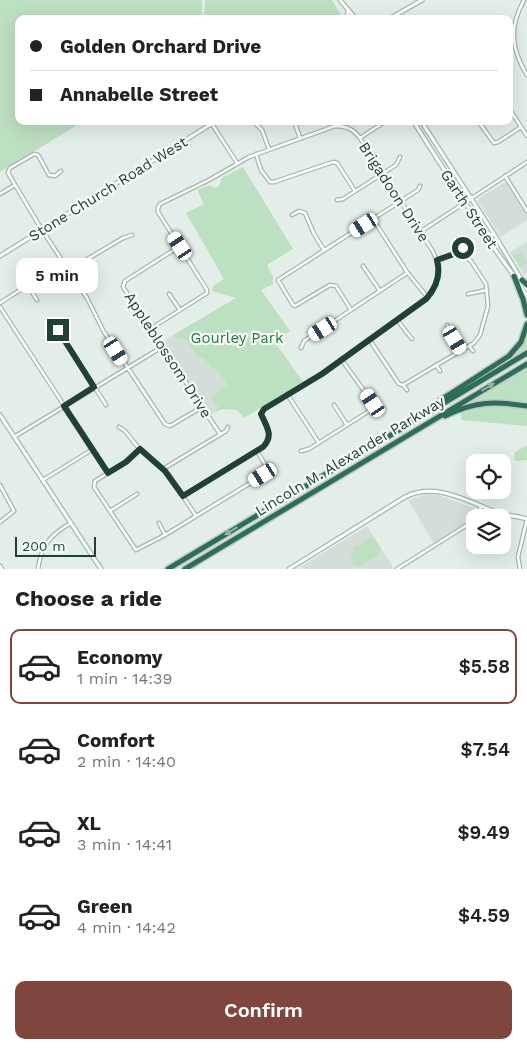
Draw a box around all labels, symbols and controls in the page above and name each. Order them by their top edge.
text: Golden Orchard Drive [60,35,261,58]
text: Annabelle Street [60,83,218,106]
street label: Stone Church Road West [25,132,191,245]
street label: Brigadoon Drive [355,139,433,245]
street label: Garth Street [437,166,502,253]
car [347,211,380,239]
car [165,229,194,263]
route start [452,237,474,259]
callout: 5 min [17,258,99,292]
text: 5 min [35,266,79,285]
street label: Appleblossom Drive [121,289,215,421]
car [306,315,339,343]
route end [47,319,69,341]
car [440,323,469,357]
park label: Gourley Park [191,329,284,347]
car [101,334,130,368]
one-way arrow [481,383,494,392]
car [358,386,387,420]
street label: Lincoln M. Alexander Parkway [252,392,448,520]
map controls [466,454,511,554]
button: locate [466,454,511,499]
car [246,461,279,489]
button: layers [466,509,511,554]
one-way arrow [225,526,238,535]
scale bar [15,534,96,557]
text: 200 m [22,538,66,554]
text: Choose a ride [15,586,162,611]
icon: car [17,644,62,689]
text: Economy [77,646,162,669]
text: $5.58 [459,655,510,678]
text: 1 min · 14:39 [77,669,172,688]
icon: car [17,727,62,772]
text: Comfort [77,729,155,752]
text: $7.54 [460,738,510,761]
text: 2 min · 14:40 [77,752,176,771]
icon: car [17,810,62,855]
text: XL [77,812,101,835]
text: $9.49 [457,821,510,844]
text: 3 min · 14:41 [77,835,172,854]
icon: car [17,893,62,938]
text: Green [77,895,133,918]
text: $4.59 [458,904,510,927]
text: 4 min · 14:42 [77,918,176,937]
button: Confirm [15,981,512,1039]

